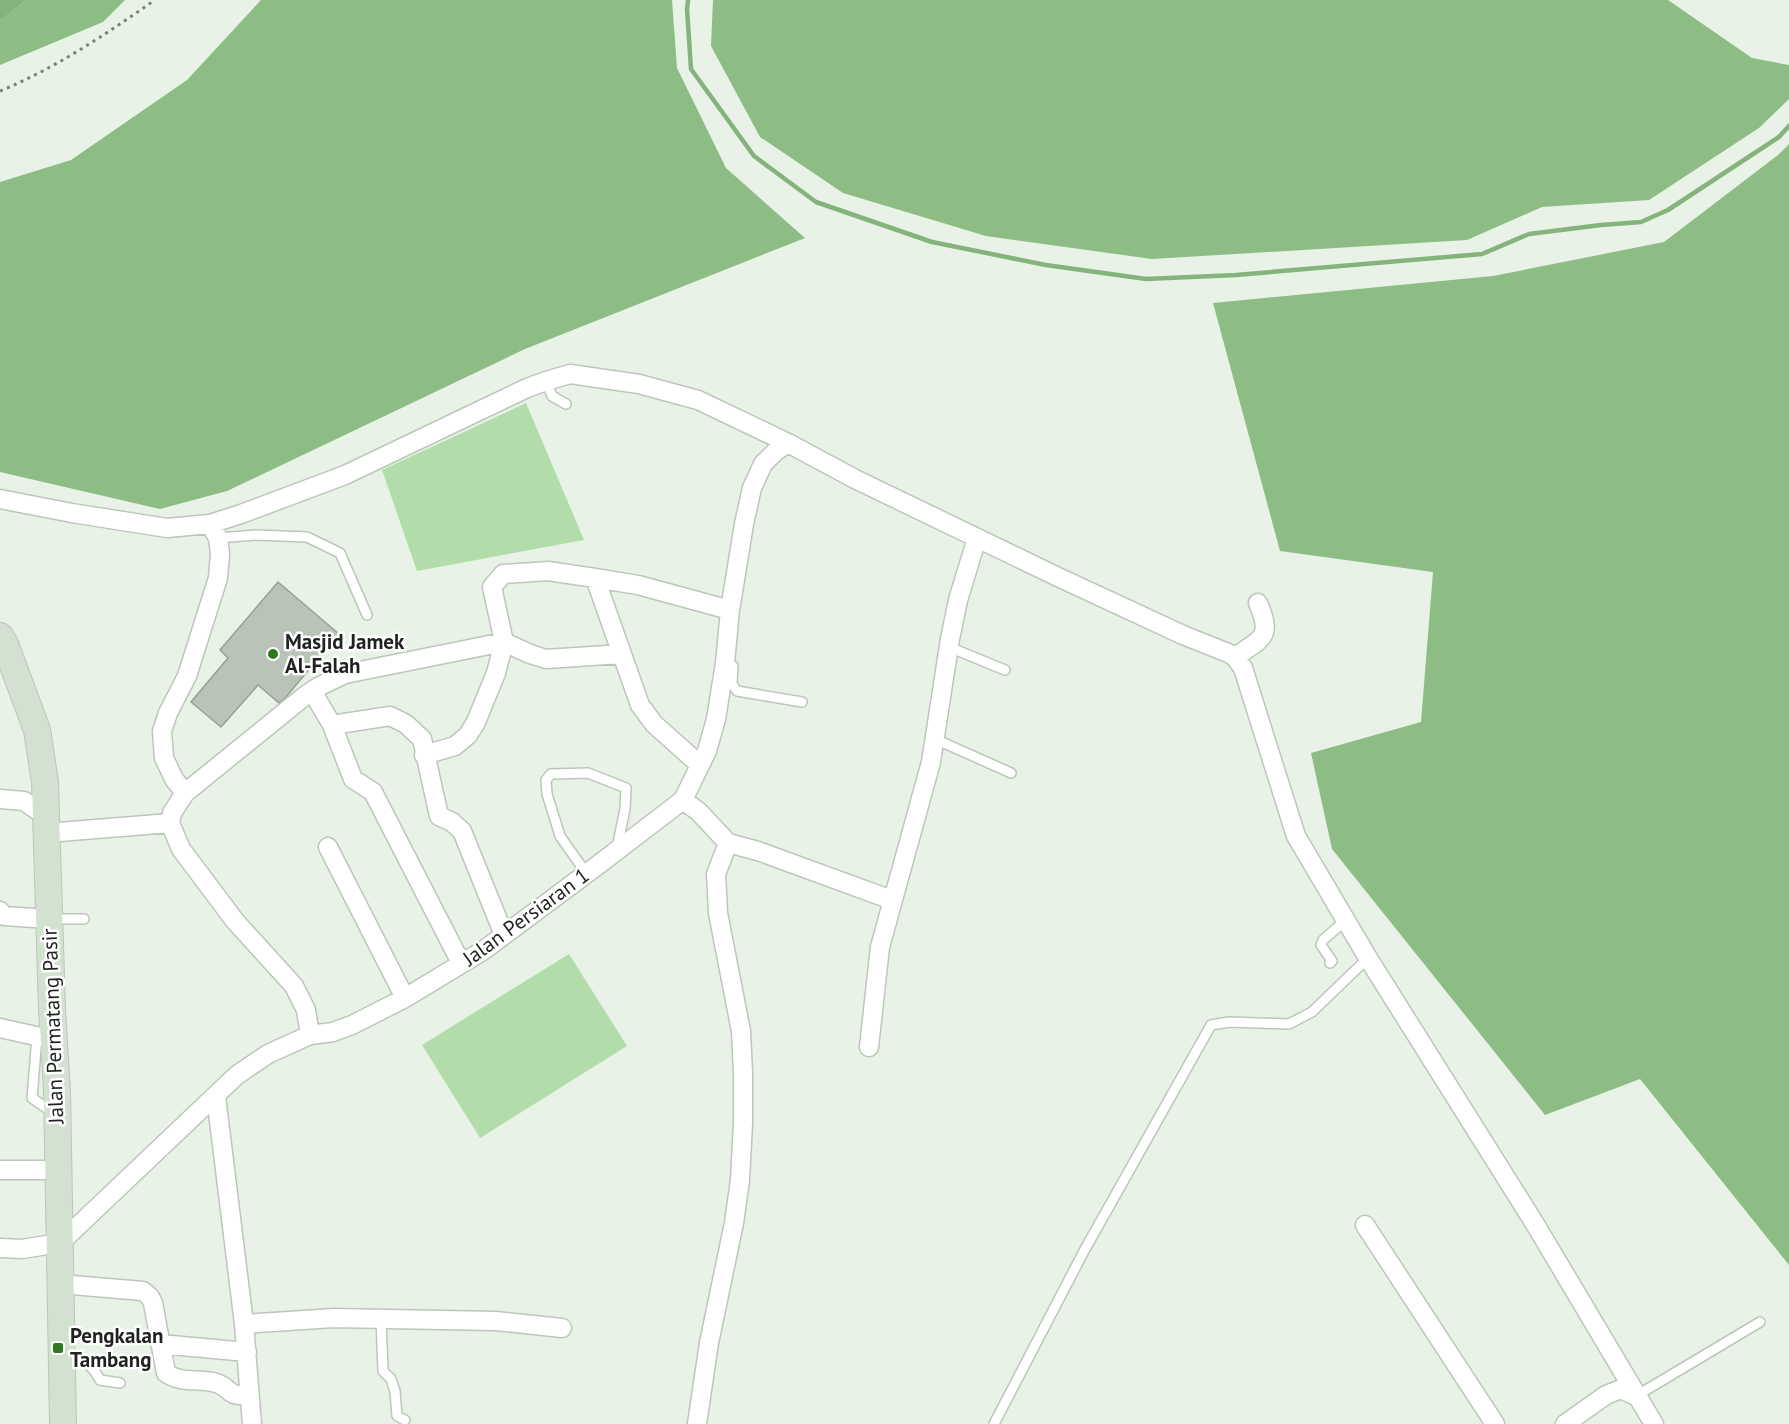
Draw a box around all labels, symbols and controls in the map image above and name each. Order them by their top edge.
place label: Masjid Jamek Al-Falah [285,628,405,679]
marker: Masjid Jamek Al-Falah [266,647,280,661]
street label: Jalan Persiaran 1 [456,862,594,972]
street label: Jalan Permatang Pasir [36,928,69,1125]
place label: Pengkalan Tambang [70,1322,163,1373]
marker: Pengkalan Tambang [51,1341,65,1355]

